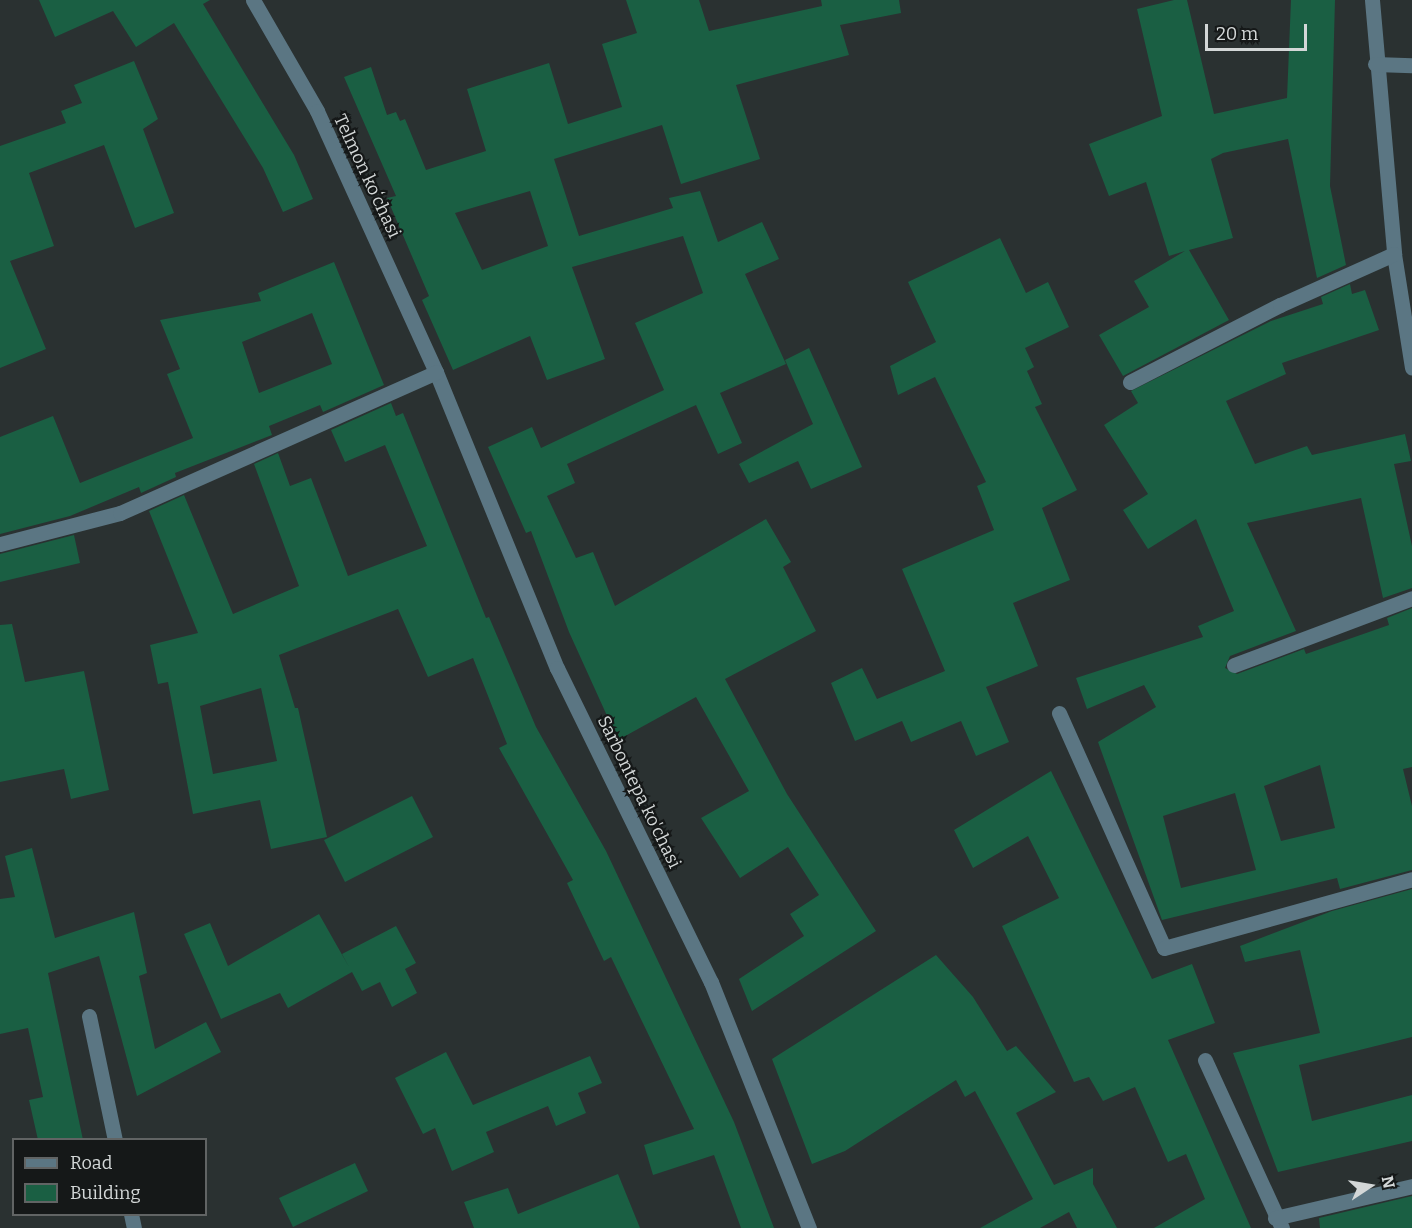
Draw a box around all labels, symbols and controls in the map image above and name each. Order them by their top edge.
scale bar [1208,12,1310,50]
text: 20 m [1216,23,1258,45]
street label: Telmon koʻchasi [329,111,405,241]
street label: Sarbontepa ko'chasi [593,712,685,872]
legend [12,1138,207,1216]
text: Road [70,1152,112,1174]
north arrow [1340,1156,1400,1216]
text: N [1378,1174,1399,1190]
text: Building [70,1182,141,1204]

